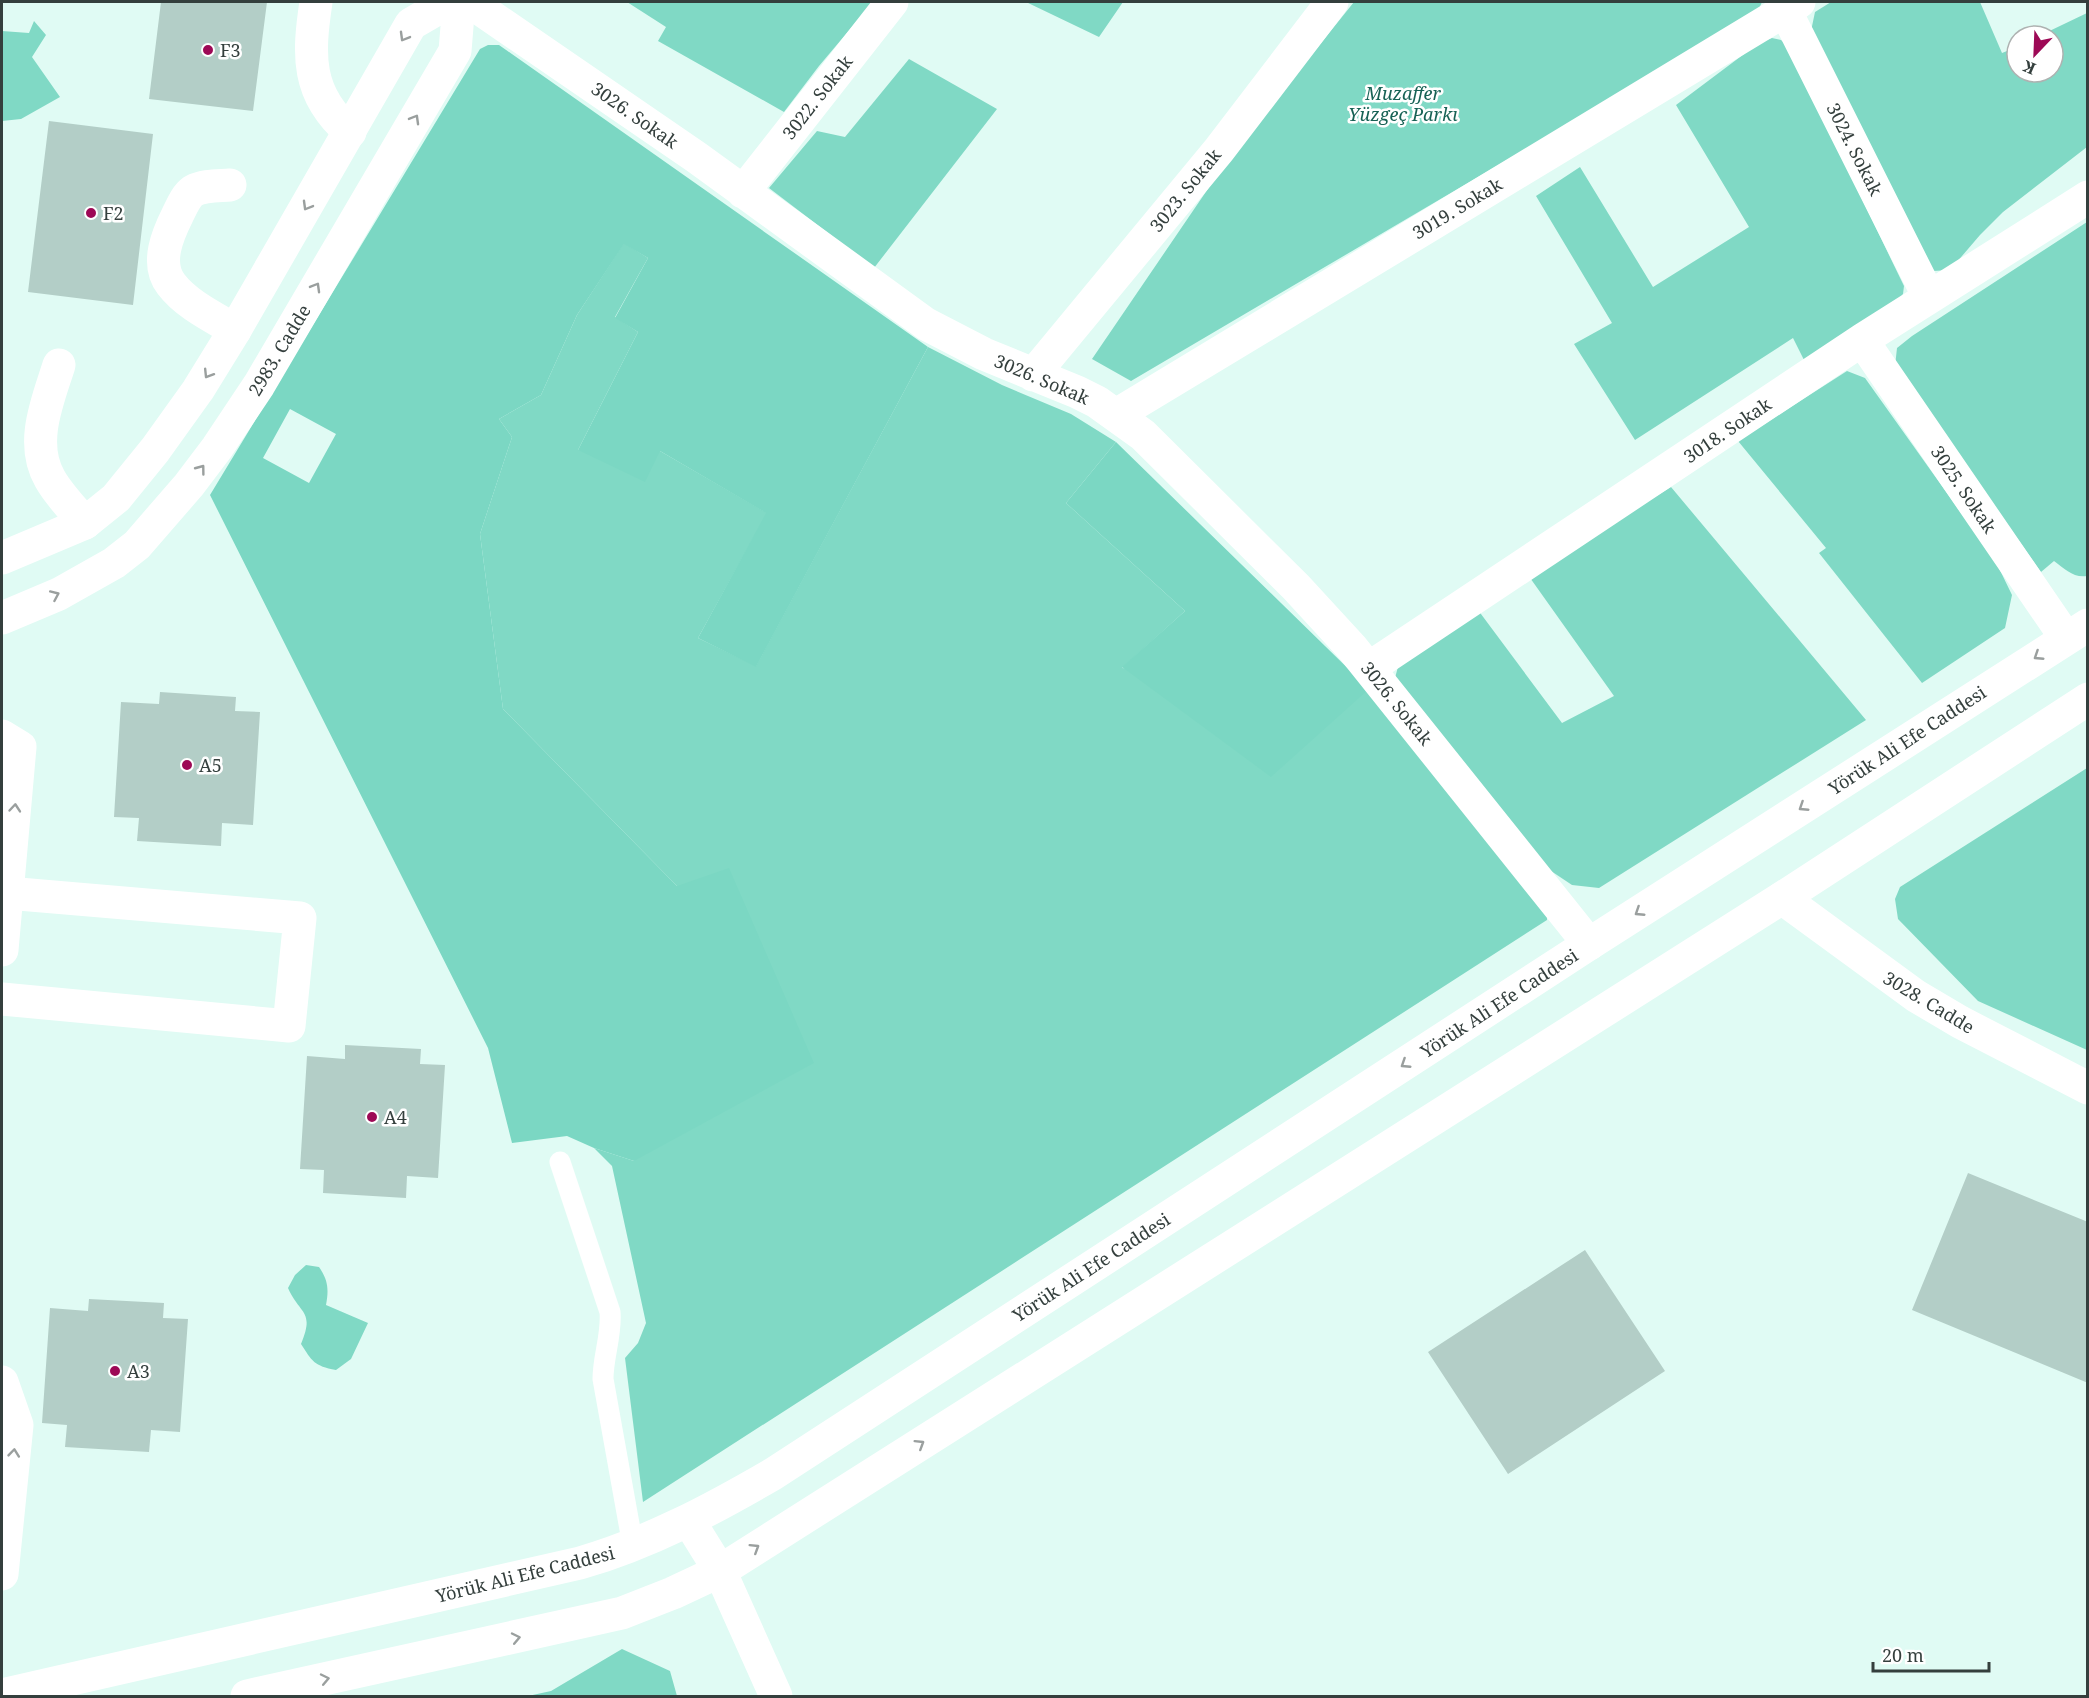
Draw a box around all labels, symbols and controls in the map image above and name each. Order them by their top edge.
north arrow [2005,24,2065,84]
one-way arrow [400,31,411,41]
place label: F3 [220,38,241,62]
marker: F3 [201,43,215,57]
street label: 3022. Sokak [777,50,858,144]
text: K [2019,55,2039,80]
street label: 3026. Sokak [587,76,684,154]
park label: Muzaffer Yüzgeç Parkı [1348,81,1458,126]
street label: 3024. Sokak [1821,99,1889,200]
one-way arrow [408,115,419,125]
street label: 3023. Sokak [1144,143,1226,237]
street label: 3019. Sokak [1408,172,1507,244]
one-way arrow [303,200,314,210]
place label: F2 [103,201,124,225]
marker: F2 [84,206,98,220]
one-way arrow [309,283,321,293]
street label: 2983. Cadde [242,300,316,400]
street label: 3026. Sokak [991,348,1094,410]
one-way arrow [203,368,215,378]
street label: 3018. Sokak [1679,392,1776,468]
street label: 3025. Sokak [1926,441,2002,538]
one-way arrow [193,465,204,476]
one-way arrow [49,590,60,602]
one-way arrow [2034,649,2045,660]
street label: 3026. Sokak [1356,656,1438,750]
street label: Yörük Ali Efe Caddesi [1823,680,1991,800]
place label: A5 [199,753,222,777]
marker: A5 [180,758,194,772]
one-way arrow [1799,799,1809,811]
one-way arrow [8,803,21,812]
one-way arrow [1635,905,1646,916]
street label: Yörük Ali Efe Caddesi [1415,943,1583,1063]
street label: 3028. Cadde [1879,965,1979,1039]
one-way arrow [1401,1056,1411,1068]
place label: A4 [384,1105,407,1129]
marker: A4 [365,1110,379,1124]
street label: Yörük Ali Efe Caddesi [1007,1207,1175,1327]
place label: A3 [127,1359,150,1383]
marker: A3 [108,1364,122,1378]
one-way arrow [914,1440,924,1452]
one-way arrow [7,1449,20,1458]
street label: Yörük Ali Efe Caddesi [432,1540,617,1608]
one-way arrow [749,1545,760,1556]
one-way arrow [510,1632,520,1645]
scale bar [1873,1635,1988,1673]
text: 20 m [1882,1643,1924,1667]
one-way arrow [320,1674,330,1687]

